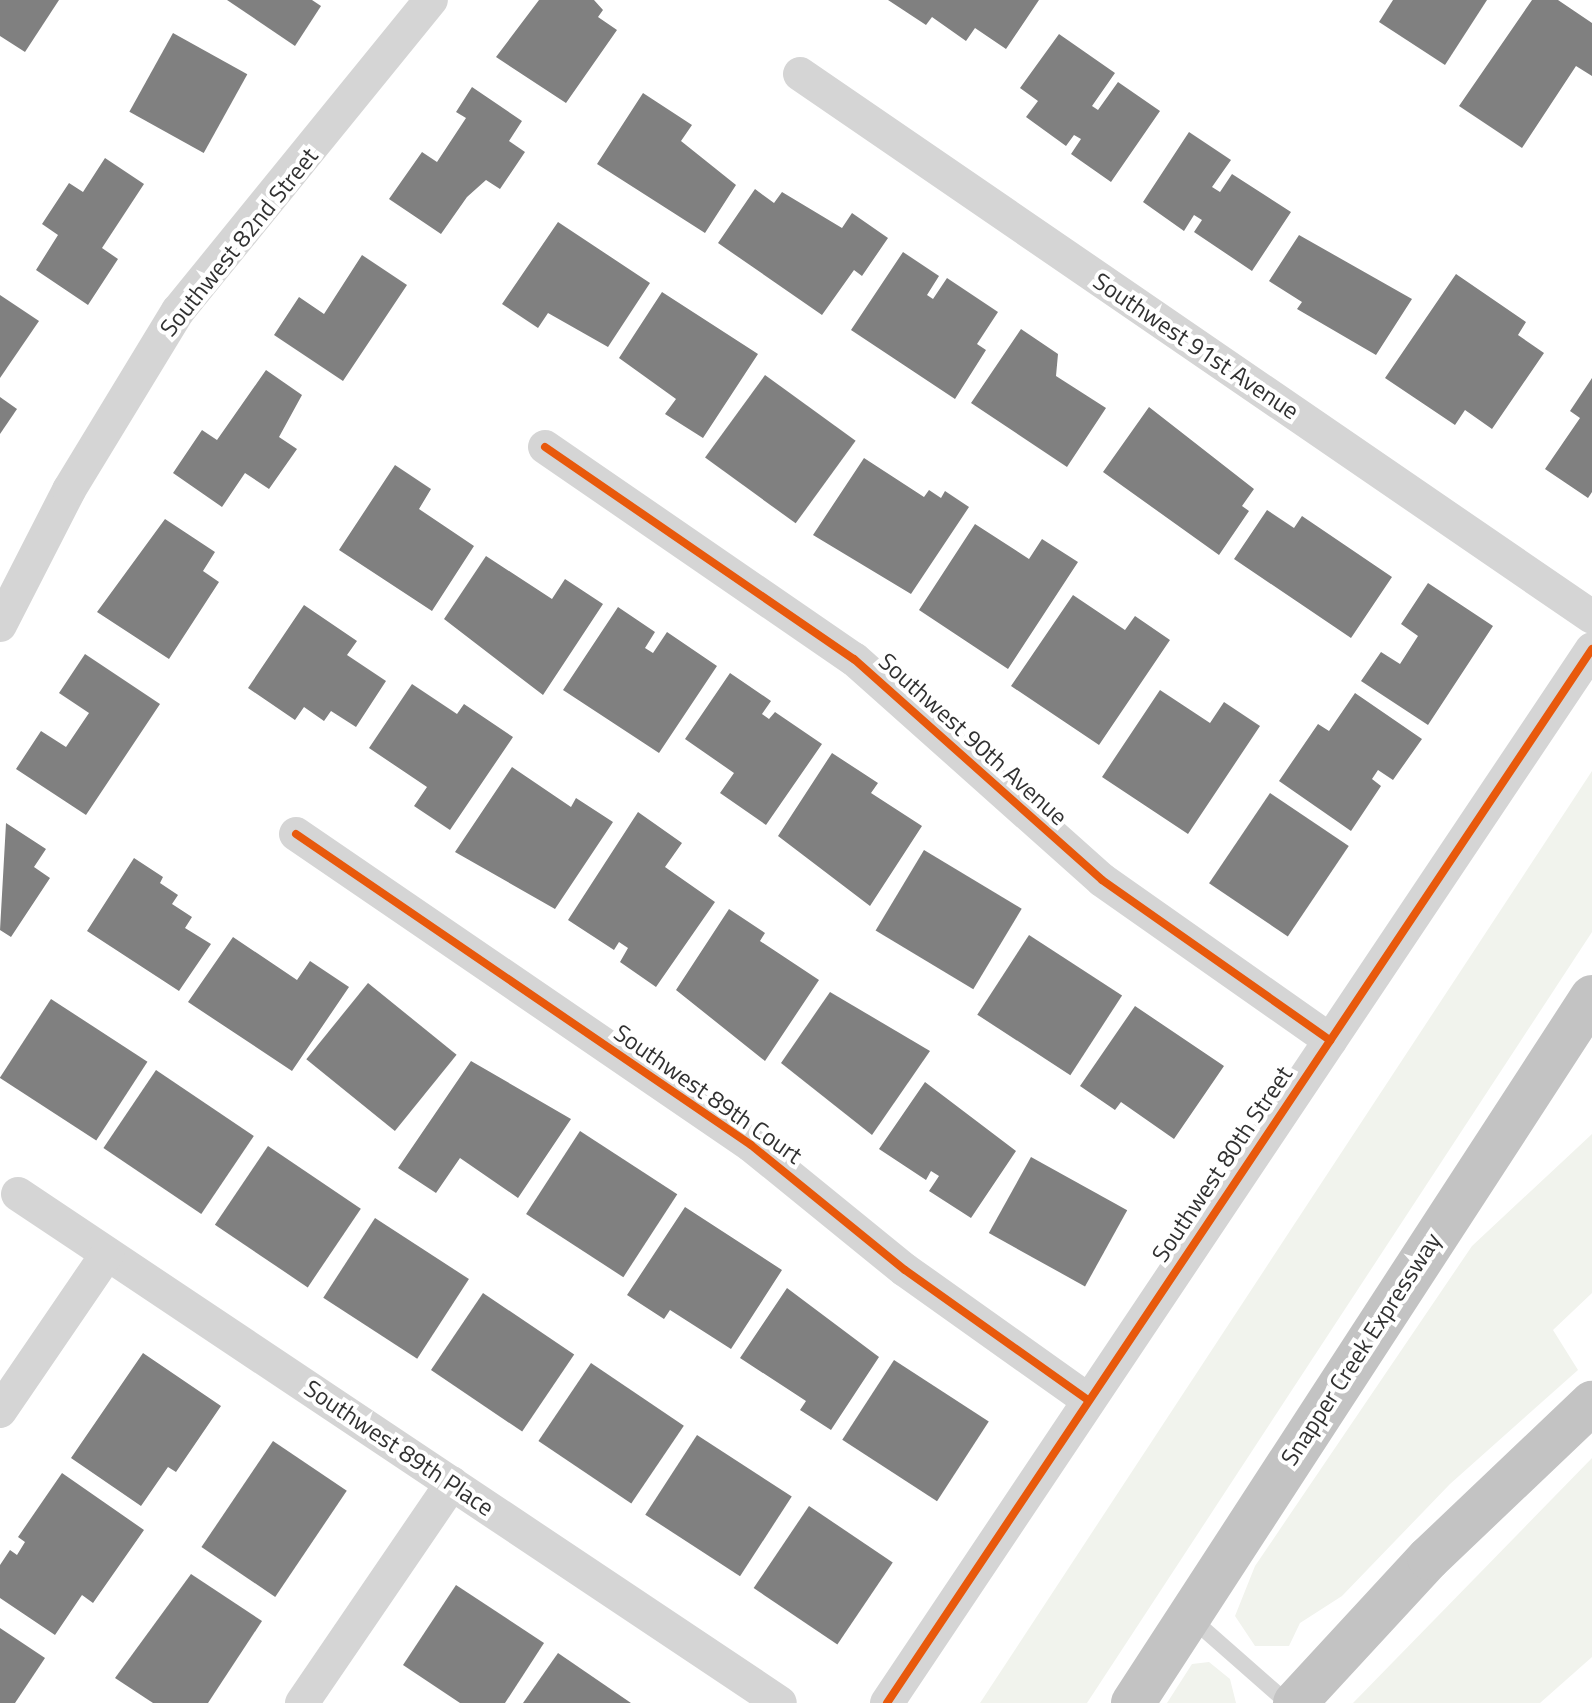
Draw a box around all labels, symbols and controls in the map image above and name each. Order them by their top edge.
street label: Southwest 82nd Street [154,142,324,342]
street label: Southwest 91st Avenue [1088,267,1304,425]
street label: Southwest 90th Avenue [873,647,1073,831]
street label: Southwest 89th Court [608,1018,808,1170]
street label: Southwest 80th Street [1146,1061,1298,1267]
street label: Snapper Creek Expressway [1275,1227,1447,1471]
street label: Southwest 89th Place [299,1374,499,1522]

